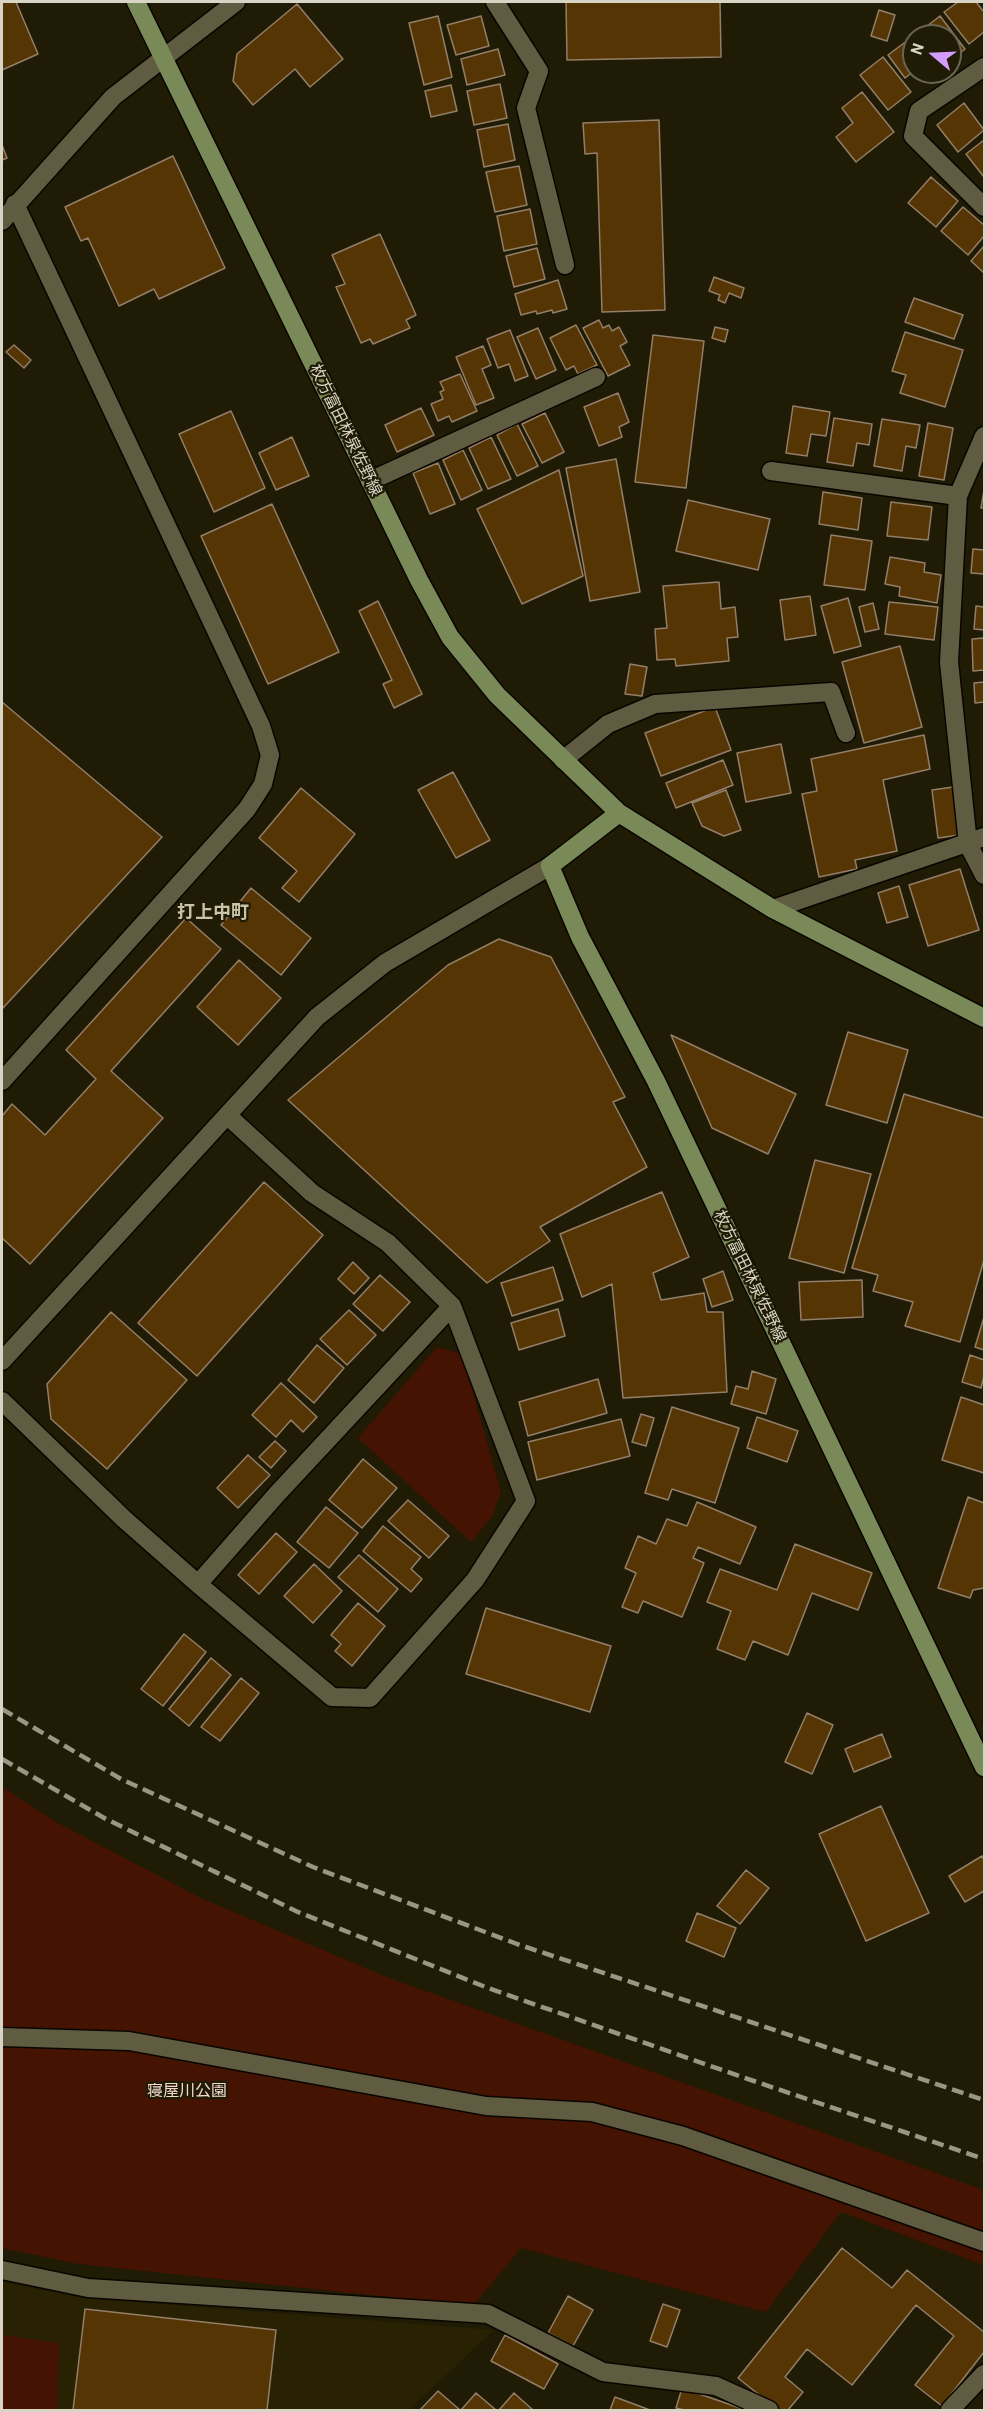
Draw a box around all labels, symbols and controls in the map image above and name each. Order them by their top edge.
north arrow [902,24,962,84]
text: N [906,41,927,57]
street label: 枚方富田林泉佐野線 [306,361,386,499]
district label: 打上中町 [177,901,249,923]
street label: 枚方富田林泉佐野線 [710,1207,790,1345]
park label: 寝屋川公園 [147,2081,227,2101]

